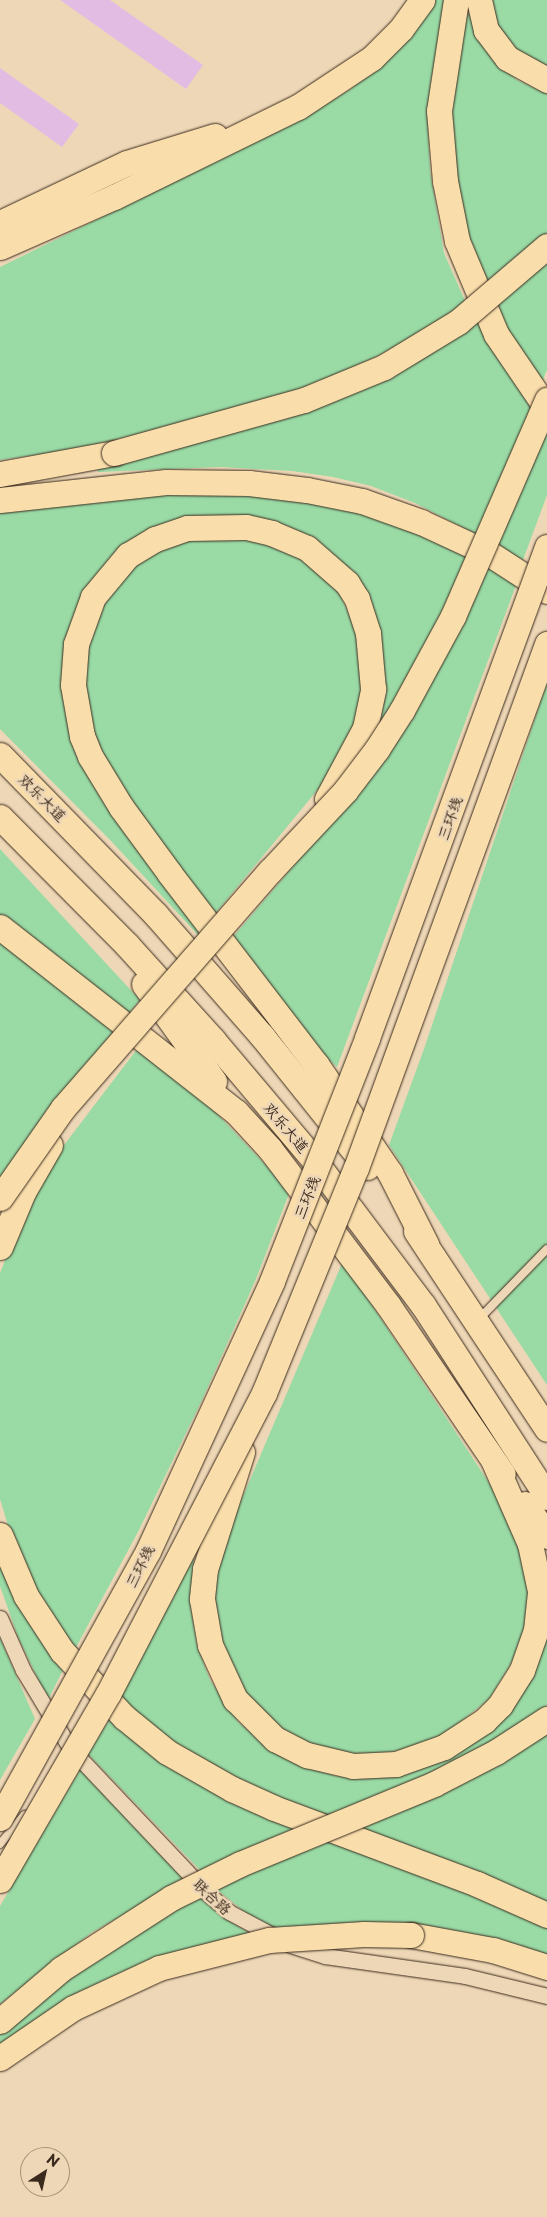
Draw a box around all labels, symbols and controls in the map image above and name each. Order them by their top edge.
street label: 欢乐大道 [15,769,71,825]
street label: 三环线 [433,794,465,842]
street label: 欢乐大道 [261,1098,313,1156]
street label: 三环线 [289,1173,323,1221]
street label: 三环线 [121,1542,157,1590]
street label: 联合路 [190,1874,236,1918]
north arrow [20,2147,70,2197]
text: N [43,2148,64,2172]

